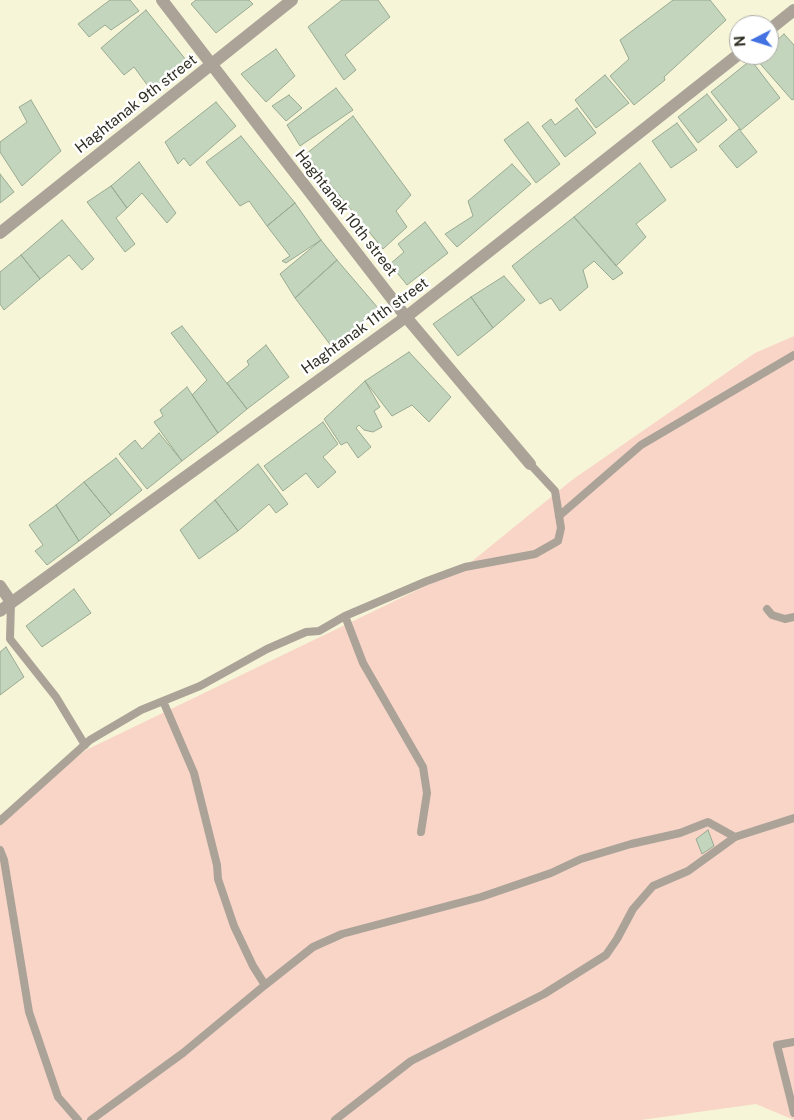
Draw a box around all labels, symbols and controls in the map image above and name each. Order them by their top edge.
north arrow [729,15,779,65]
text: N [732,35,749,47]
street label: Haghtanak 9th street [72,51,200,157]
street label: Haghtanak 10th street [291,146,401,280]
street label: Haghtanak 11th street [298,274,432,378]

